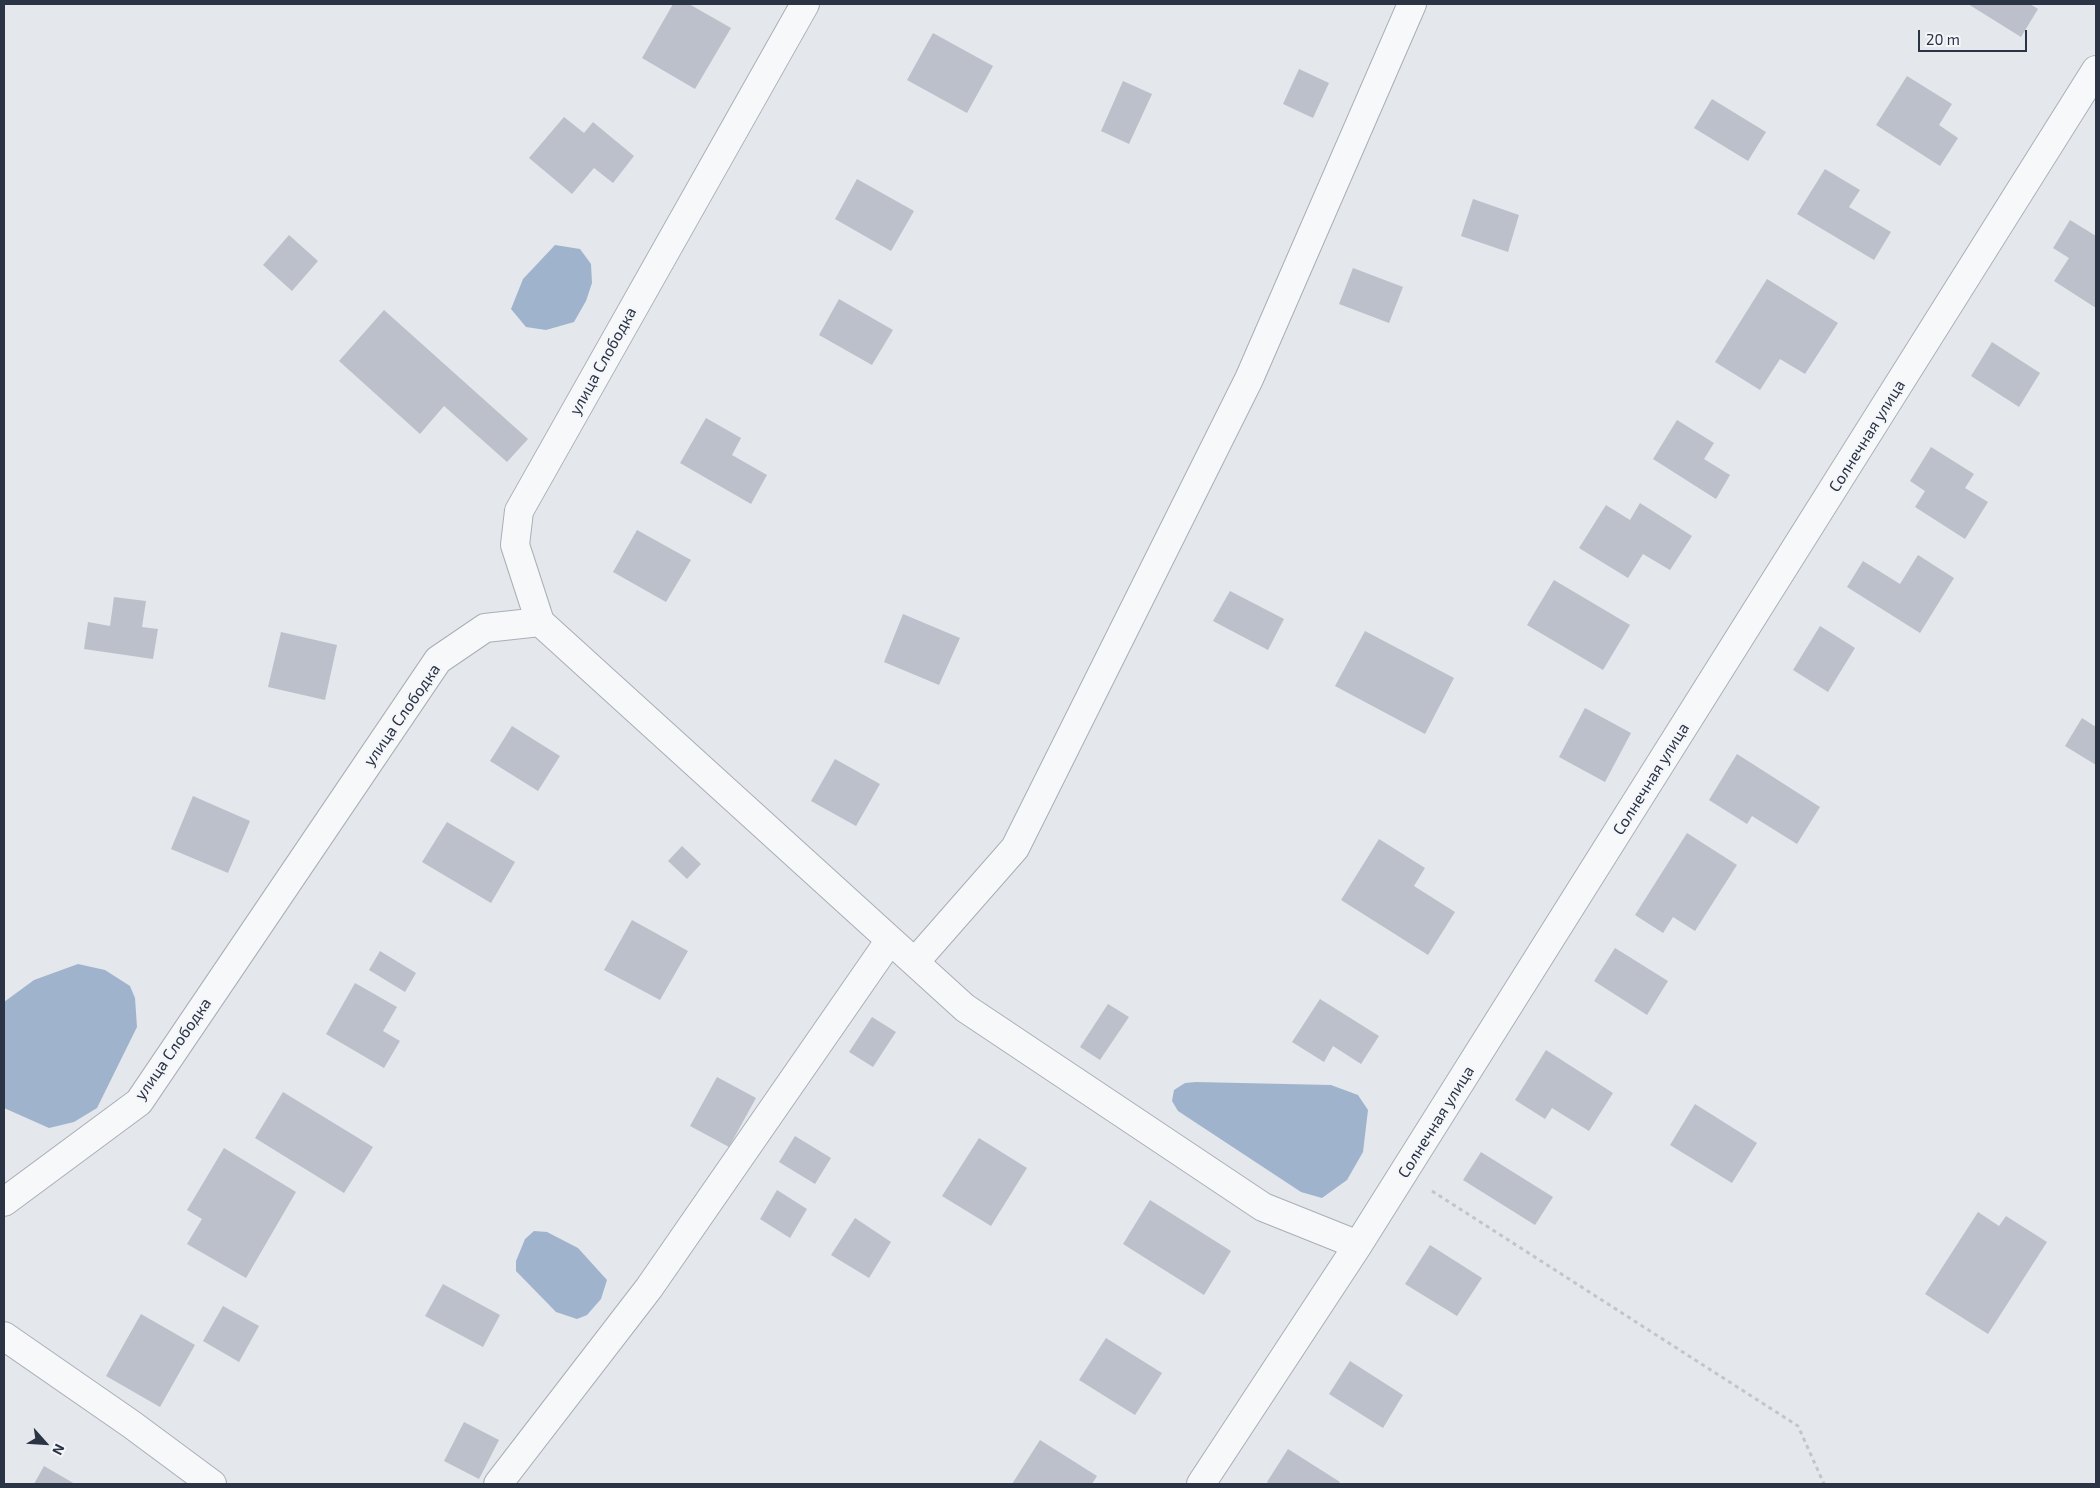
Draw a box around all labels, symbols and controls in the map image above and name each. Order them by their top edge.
scale bar [1920,20,2029,52]
text: 20 m [1926,30,1960,48]
street label: улица Слободка [565,304,641,418]
street label: Солнечная улица [1825,376,1909,496]
street label: улица Слободка [360,660,444,770]
street label: Солнечная улица [1609,719,1693,839]
street label: улица Слободка [131,994,215,1104]
street label: Солнечная улица [1394,1062,1478,1182]
north arrow [20,1418,70,1468]
text: N [49,1442,69,1458]

